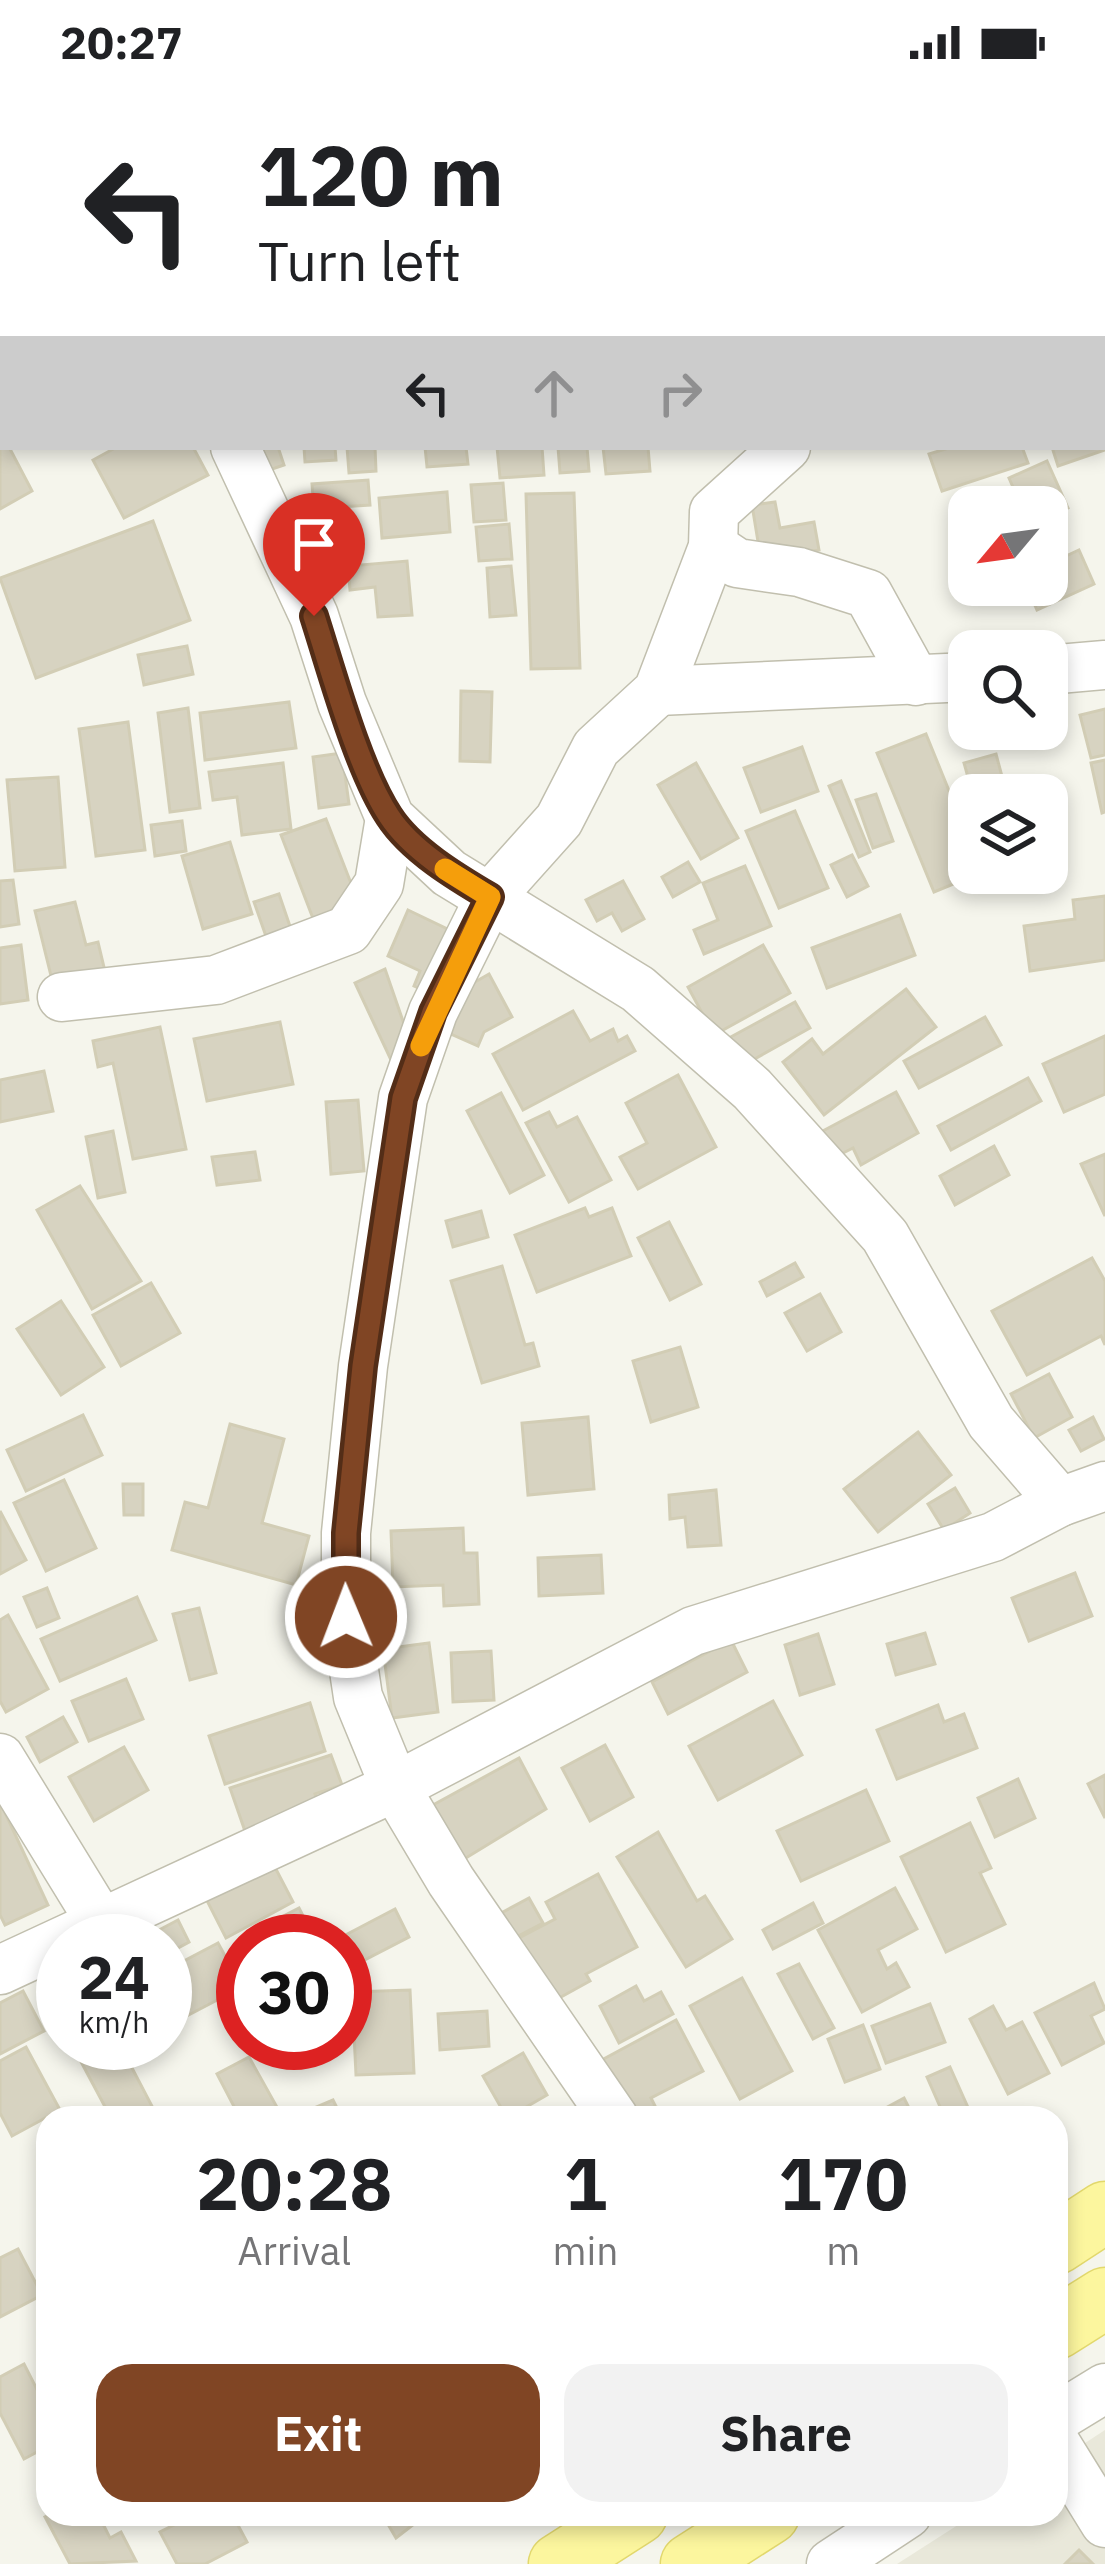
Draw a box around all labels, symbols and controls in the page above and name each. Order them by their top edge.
text: 20:27 [60,13,183,71]
text: 120 m [258,120,504,229]
icon: left [60,132,216,288]
text: Turn left [258,226,461,296]
icon: left [395,360,461,426]
icon: ahead [521,360,587,426]
icon: right [647,360,713,426]
north arrow [948,486,1068,606]
map controls [948,486,1068,894]
pin [263,493,365,616]
icon: arrive [281,511,347,577]
button: search [948,630,1068,750]
button: layers [948,774,1068,894]
position arrow [283,1554,409,1680]
speed limit sign: 30 [216,1914,372,2070]
text: 24 [78,1937,150,2016]
text: km/h [79,2002,149,2041]
text: 20:28 [196,2136,393,2230]
text: 1 [564,2136,607,2230]
text: 170 [778,2136,908,2230]
text: Arrival [237,2225,351,2276]
text: min [553,2225,618,2276]
text: m [826,2225,860,2276]
button: Exit [96,2364,540,2502]
button: Share [564,2364,1008,2502]

